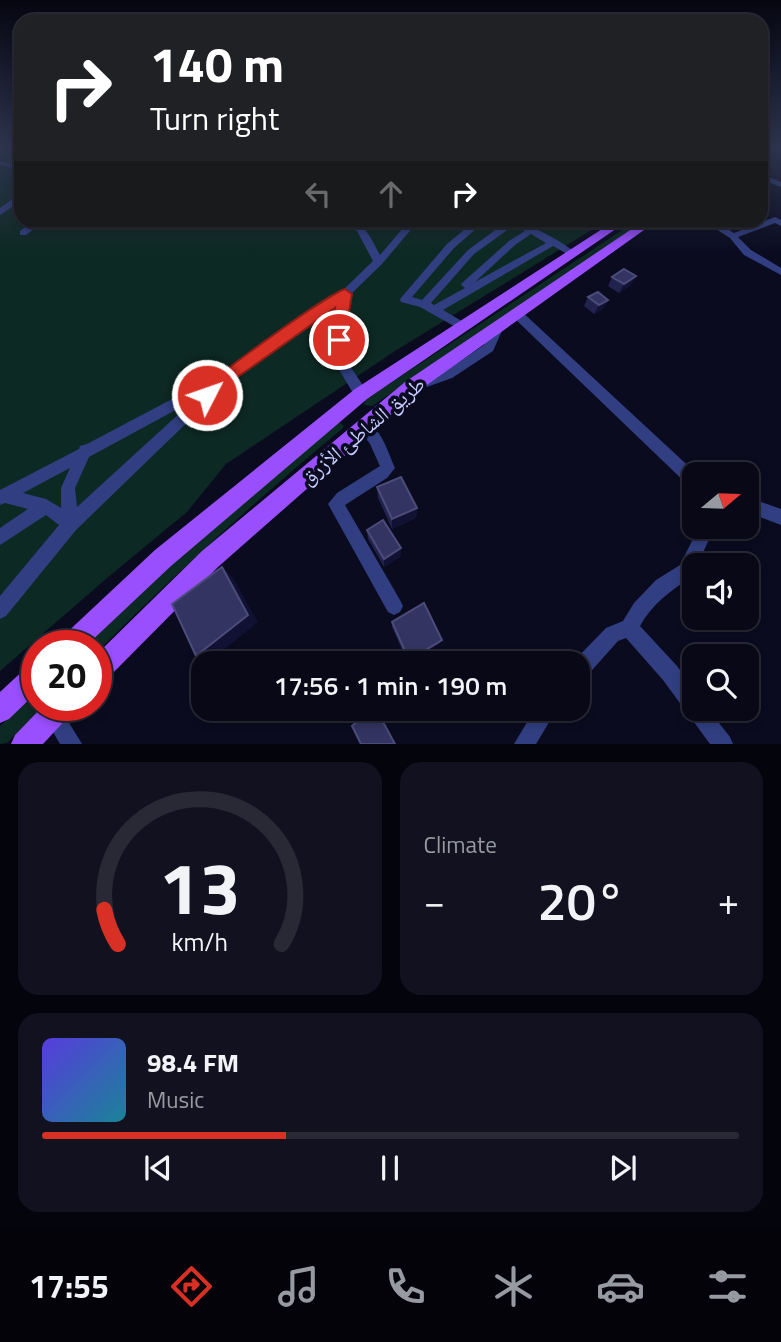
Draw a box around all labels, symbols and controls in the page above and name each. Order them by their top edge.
text: 140 m [150,26,284,101]
icon: right [35,42,126,133]
text: Turn right [150,94,279,142]
icon: left [299,175,337,213]
icon: ahead [372,175,410,213]
icon: right [445,175,483,213]
pin [309,310,369,370]
icon: arrive [320,321,358,359]
position arrow [170,358,244,432]
street label: طريق الشاطئ الأزرق [292,368,432,492]
north arrow [682,462,760,539]
map controls [682,462,759,721]
button: sound [682,553,759,630]
speed limit sign: 20 [21,630,112,721]
button: search [682,644,759,721]
text: 17:56 · 1 min · 190 m [274,666,507,705]
text: Climate [424,827,497,862]
text: 13 [159,833,241,943]
text: 20° [538,861,625,940]
text: − [424,872,445,930]
text: + [718,872,739,930]
text: km/h [171,923,228,961]
text: 98.4 FM [147,1043,239,1082]
text: Music [147,1082,204,1117]
icon: previous [139,1149,177,1187]
icon: pause [371,1149,409,1187]
icon: next [604,1149,642,1187]
text: 17:55 [29,1262,109,1310]
icon: directions [167,1262,216,1311]
icon: music [274,1262,323,1311]
icon: phone [381,1262,430,1311]
icon: climate [489,1262,538,1311]
icon: car [596,1262,645,1311]
icon: filters [703,1262,752,1311]

